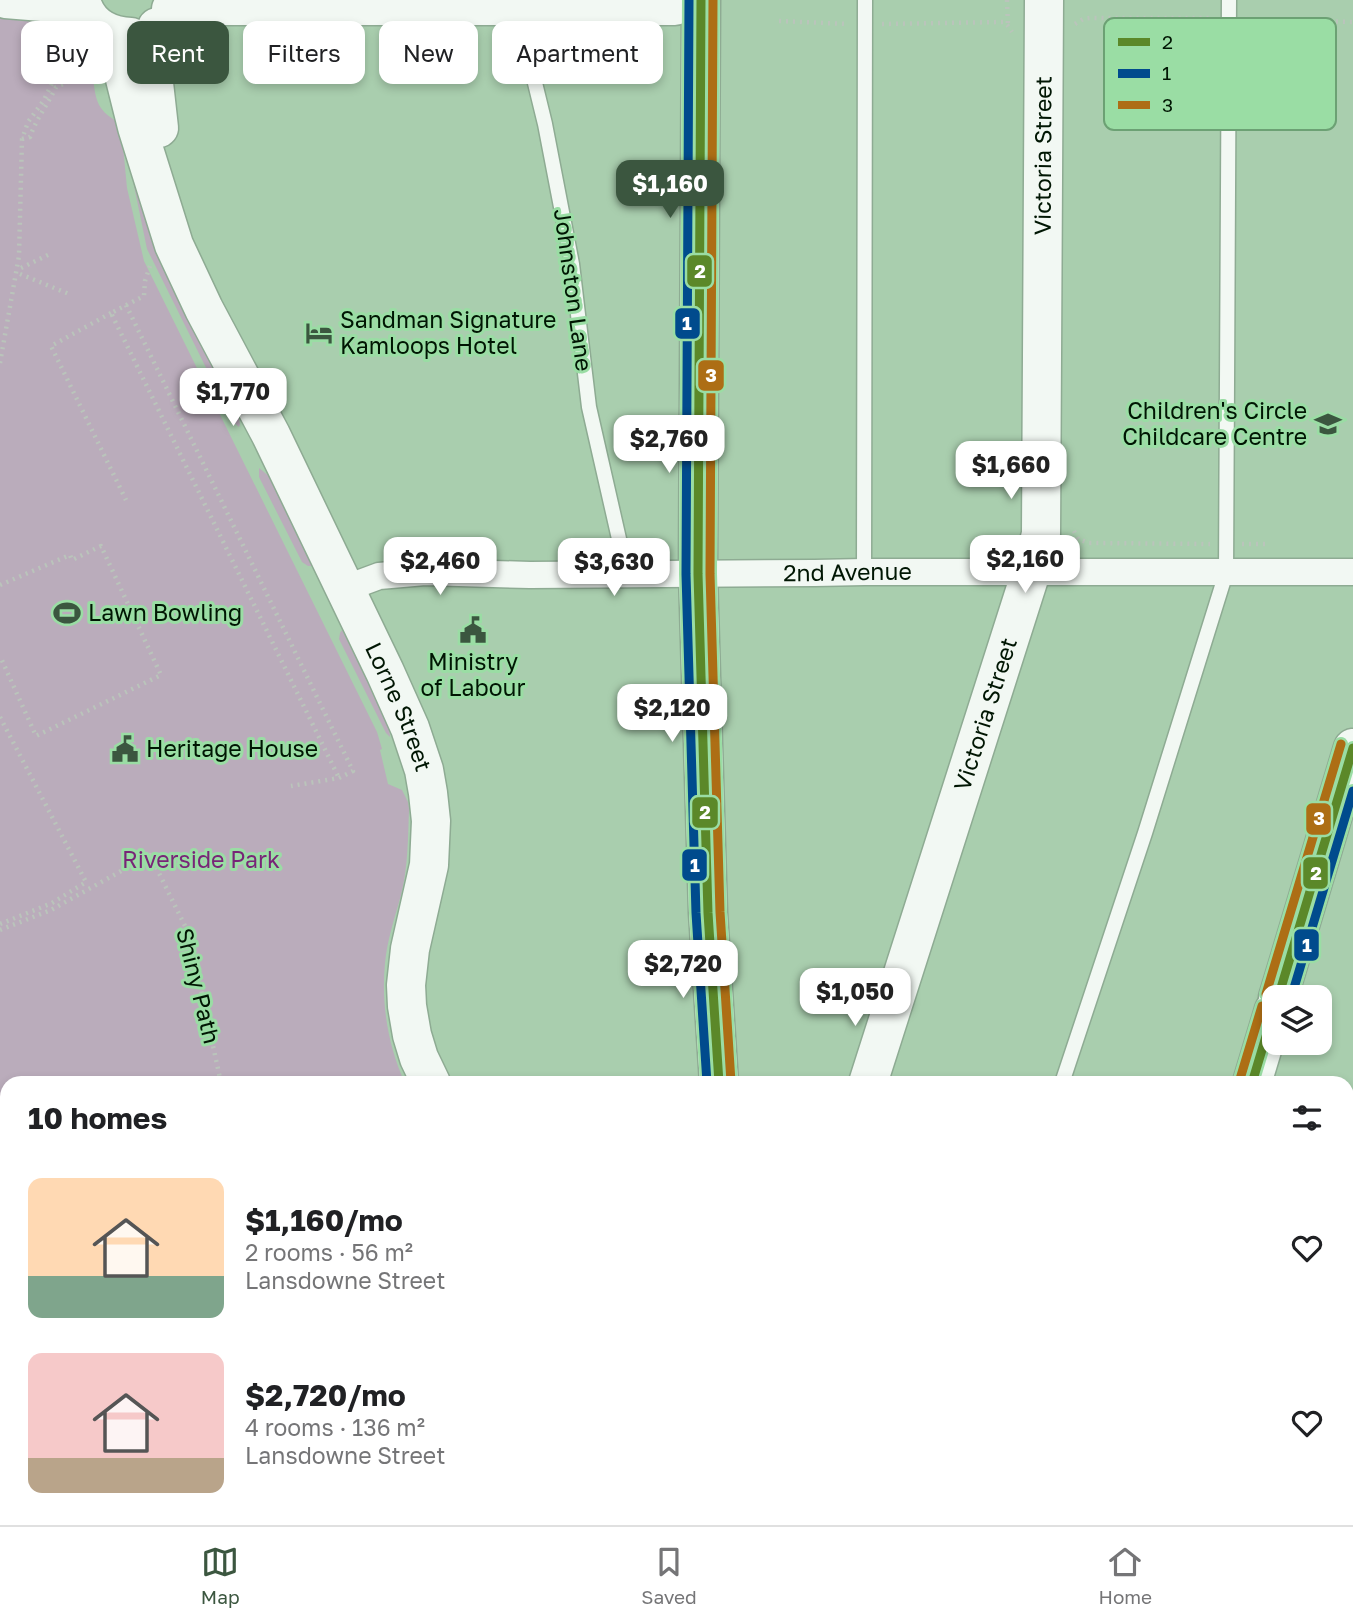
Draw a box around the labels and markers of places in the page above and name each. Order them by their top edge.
pin: $1,160 [613,160,727,220]
place label: Sandman Signature Kamloops Hotel [340,305,556,359]
hotel icon: Sandman Signature Kamloops Hotel [304,318,334,348]
pin: $1,770 [176,368,290,428]
place label: Children's Circle Childcare Centre [1122,396,1307,450]
school or university icon: Children's Circle Childcare Centre [1313,409,1343,439]
pin: $2,760 [612,416,726,475]
pin: $1,660 [954,442,1068,501]
pin: $2,160 [968,536,1082,595]
pin: $2,460 [383,538,497,597]
pin: $3,630 [557,538,671,598]
sports icon: Lawn Bowling [52,598,82,628]
place label: Lawn Bowling [88,598,242,626]
public building icon: Ministry of Labour [458,615,488,645]
place label: Ministry of Labour [421,647,525,701]
pin: $2,120 [615,684,729,744]
public building icon: Heritage House [110,734,140,764]
place label: Heritage House [146,734,318,762]
pin: $2,720 [626,940,740,1000]
pin: $1,050 [798,968,912,1028]

